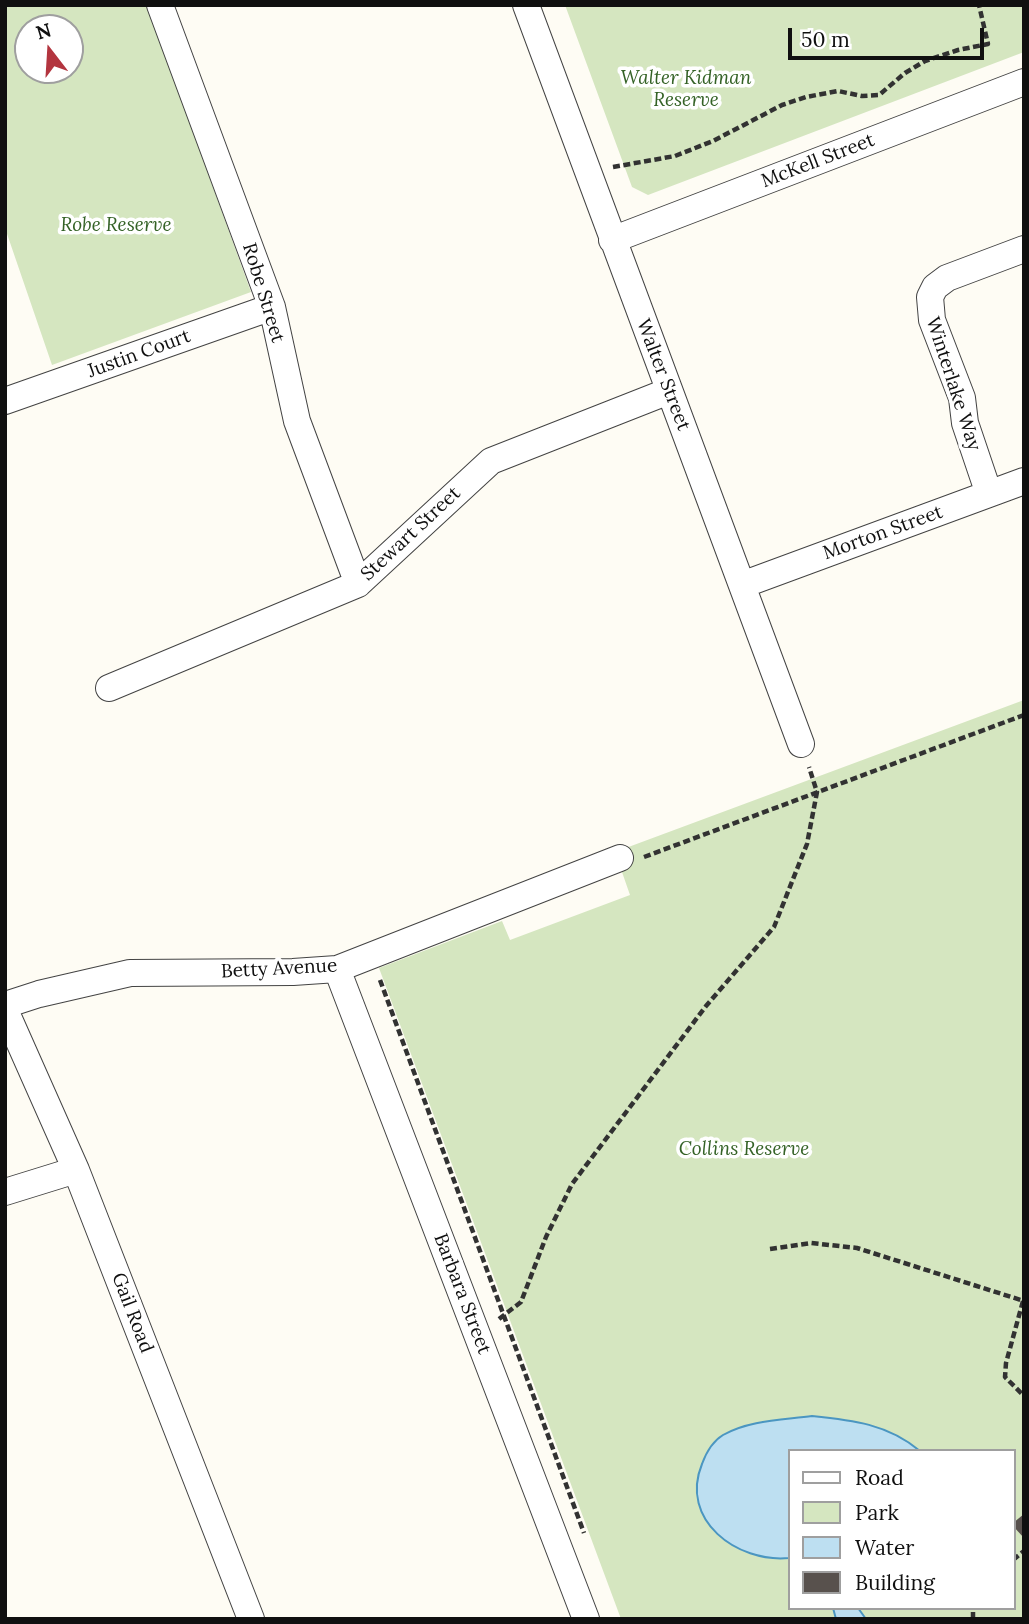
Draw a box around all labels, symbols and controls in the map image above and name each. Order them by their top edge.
north arrow [14,14,84,84]
scale bar [791,14,987,58]
text: N [33,17,54,44]
text: 50 m [801,26,850,53]
park label: Walter Kidman Reserve [621,68,751,112]
street label: McKell Street [758,129,878,193]
park label: Robe Reserve [60,215,172,237]
street label: Robe Street [237,240,289,346]
street label: Winterlake Way [921,314,985,454]
street label: Walter Street [631,316,695,434]
street label: Justin Court [84,325,194,383]
street label: Stewart Street [357,482,465,586]
street label: Morton Street [820,501,946,565]
street label: Betty Avenue [220,955,338,983]
park label: Collins Reserve [679,1139,809,1161]
street label: Barbara Street [429,1230,495,1358]
street label: Gail Road [106,1270,158,1356]
legend [788,1449,1015,1610]
text: Road [855,1464,904,1491]
text: Park [855,1499,899,1526]
text: Water [855,1534,914,1561]
text: Building [855,1569,935,1596]

